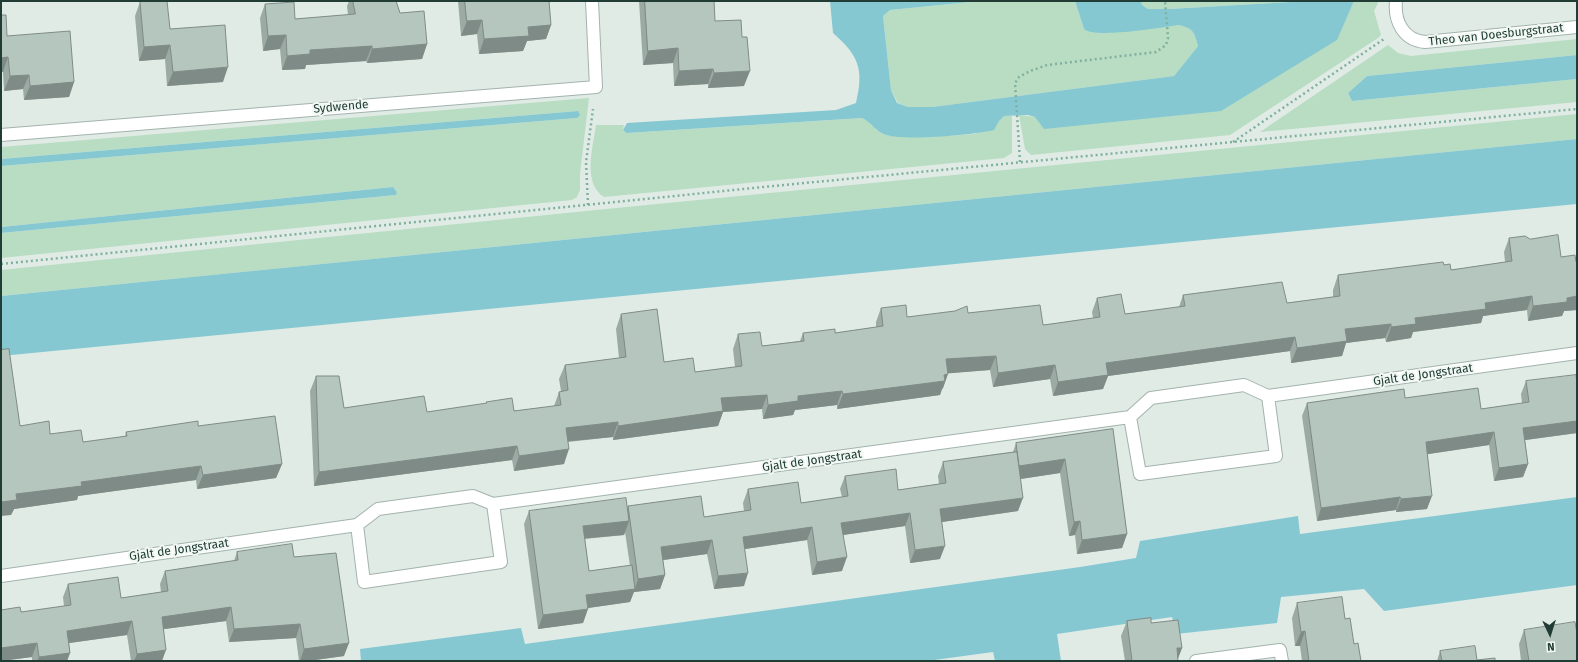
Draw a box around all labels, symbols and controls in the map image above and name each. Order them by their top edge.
street label: Theo van Doesburgstraat [1428,21,1564,49]
street label: Sydwende [313,97,369,117]
street label: Gjalt de Jongstraat [1372,361,1474,389]
street label: Gjalt de Jongstraat [761,447,863,475]
street label: Gjalt de Jongstraat [128,536,230,564]
north arrow [1530,614,1570,654]
text: N [1547,640,1555,653]

